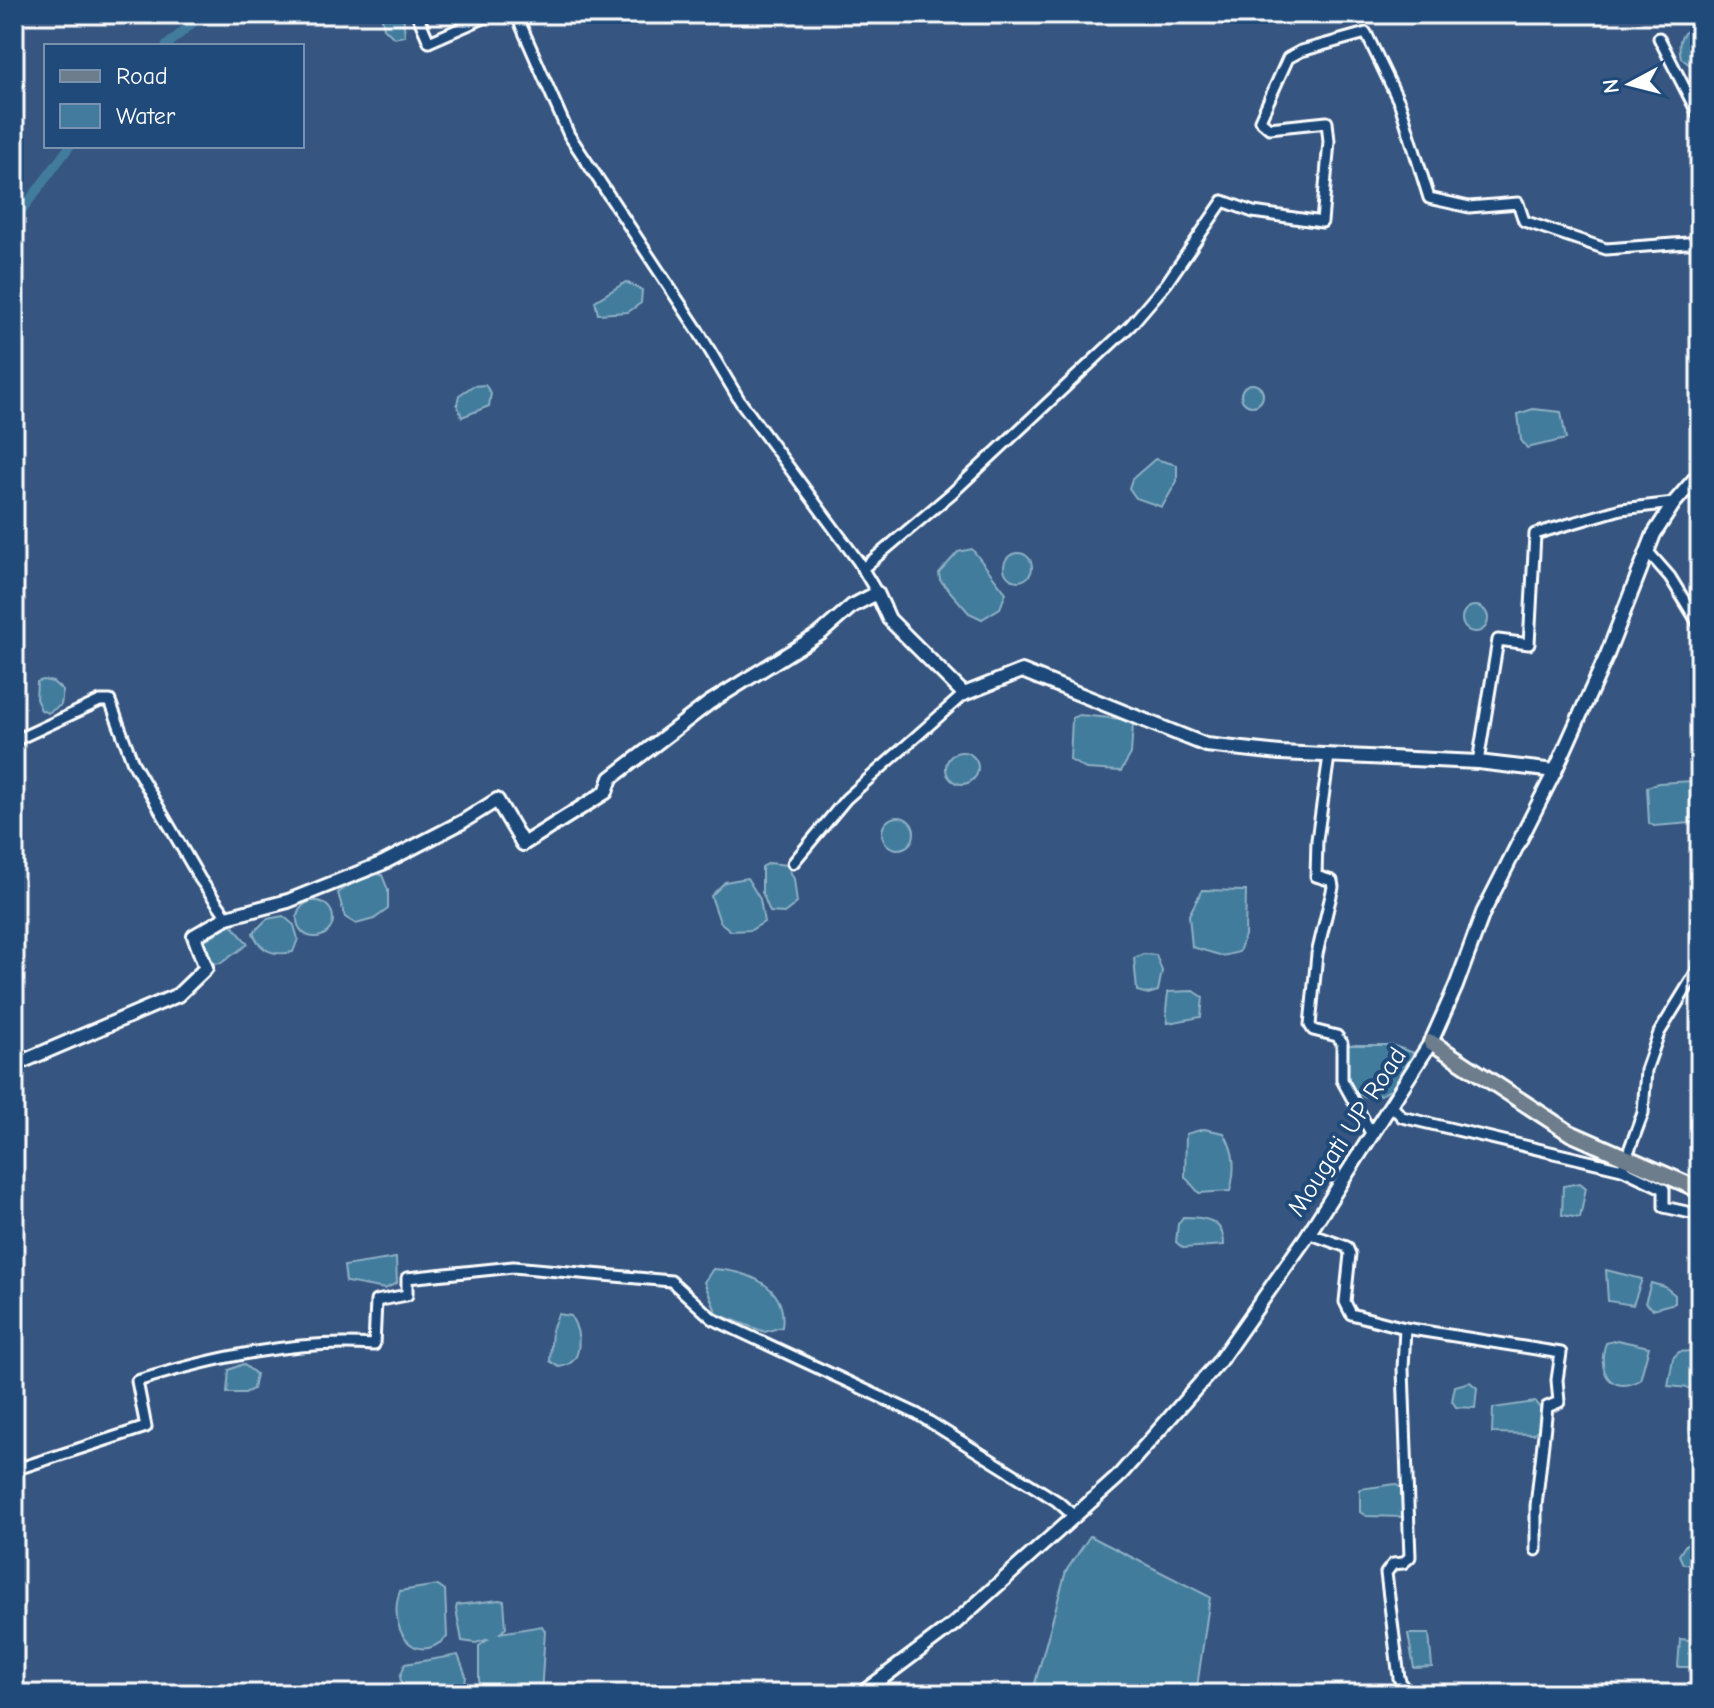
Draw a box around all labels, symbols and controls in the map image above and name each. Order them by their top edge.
legend [44,44,304,148]
north arrow [1590,44,1670,124]
text: Road [116,62,168,90]
text: N [1597,78,1625,95]
text: Water [116,102,176,130]
street label: Mougati UP Road [1281,1042,1413,1222]

